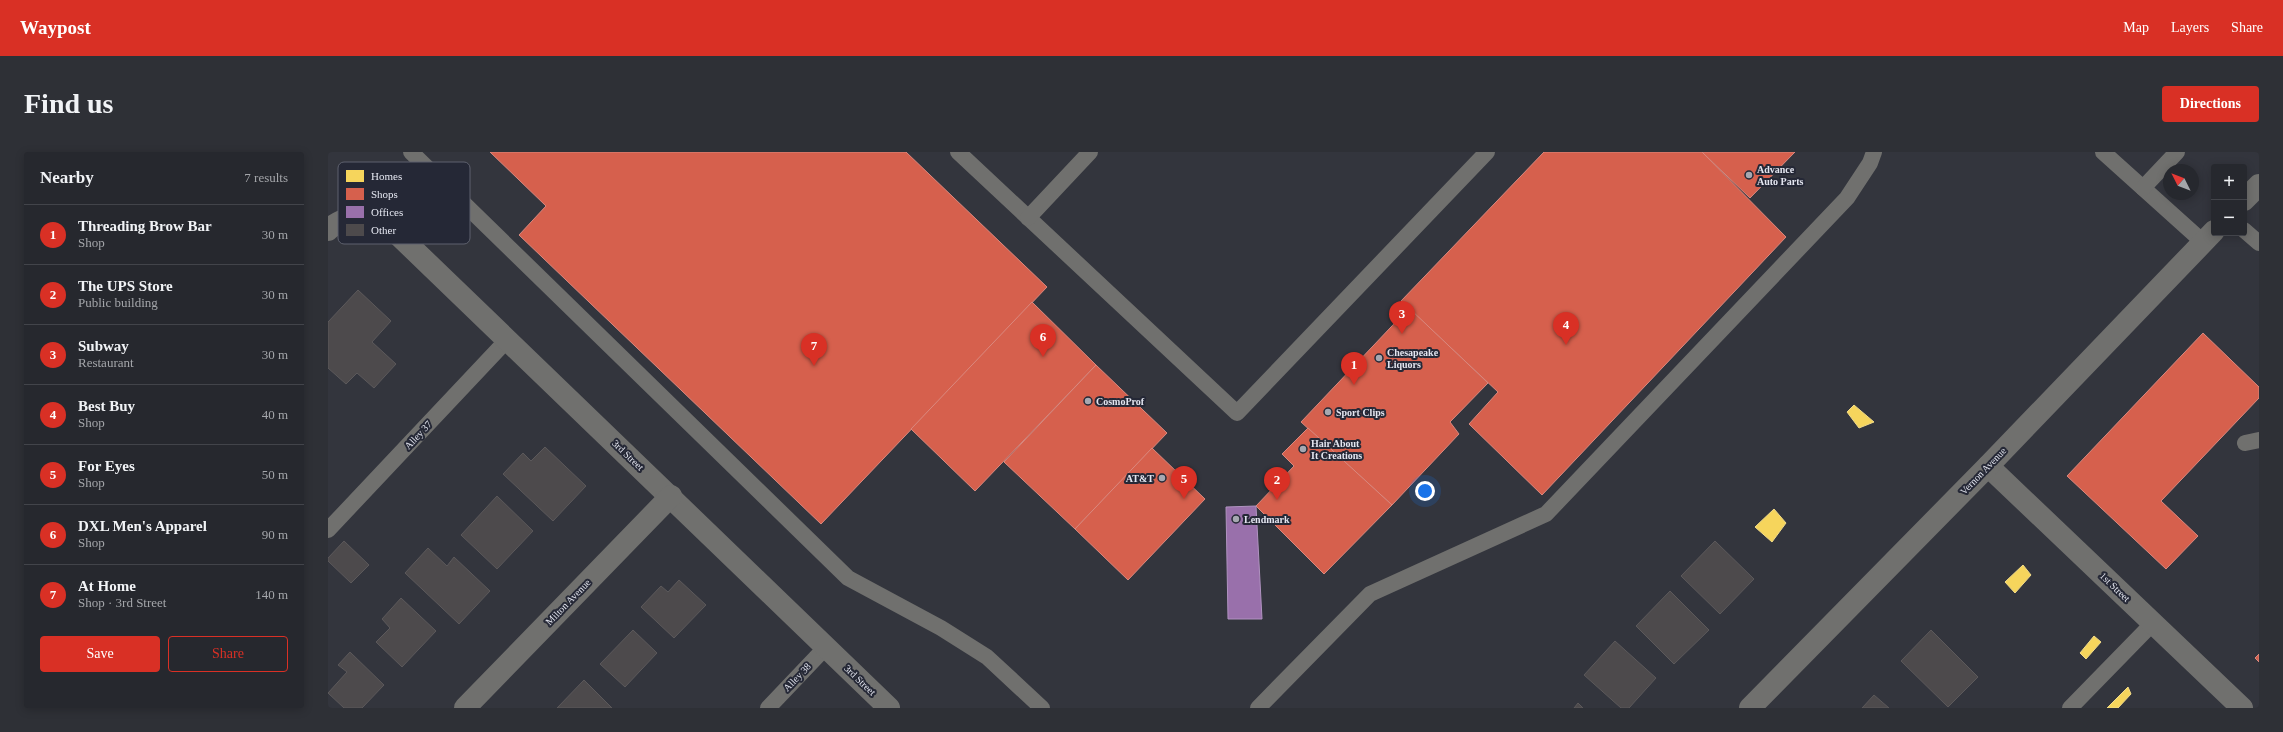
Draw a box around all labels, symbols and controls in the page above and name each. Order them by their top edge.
text: Waypost [20,17,91,38]
text: Map [2123,20,2149,35]
text: Layers [2171,20,2209,35]
text: Share [2231,20,2263,35]
button: Directions [2162,86,2259,122]
text: Find us [24,88,114,119]
legend [338,162,470,244]
place label: Advance Auto Parts [1757,164,1803,187]
north arrow [2163,164,2199,200]
map controls [2211,164,2247,236]
button: + [2211,164,2247,200]
text: Nearby [40,168,94,187]
text: 7 results [244,170,288,185]
text: Homes [371,170,402,182]
marker: Advance Auto Parts [1744,170,1754,180]
text: Shops [371,188,398,200]
button: − [2211,200,2247,236]
text: Offices [371,206,403,218]
text: Threading Brow Bar [78,218,212,234]
text: Other [371,224,396,236]
text: 1 [50,227,56,242]
text: 30 m [262,227,288,242]
text: Shop [78,235,105,250]
text: The UPS Store [78,278,173,294]
text: 2 [50,287,56,302]
text: 30 m [262,287,288,302]
text: Public building [78,295,158,310]
pin: 3 [1389,301,1415,334]
pin: 4 [1553,312,1579,345]
pin: 6 [1030,324,1056,357]
pin: 7 [801,333,827,366]
text: Subway [78,338,129,354]
text: 3 [50,347,56,362]
text: 30 m [262,347,288,362]
place label: Chesapeake Liquors [1387,347,1439,370]
pin: 1 [1341,352,1367,385]
marker: Chesapeake Liquors [1374,353,1384,363]
text: Restaurant [78,355,134,370]
marker: CosmoProf [1083,396,1093,406]
place label: CosmoProf [1096,396,1145,407]
text: Best Buy [78,398,135,414]
text: 4 [50,407,56,422]
text: 40 m [262,407,288,422]
marker: Sport Clips [1323,407,1333,417]
place label: Sport Clips [1336,407,1385,418]
text: Shop [78,415,105,430]
street label: Alley 37 [402,419,434,451]
street label: 3rd Street [610,437,646,473]
place label: Hair About It Creations [1311,438,1362,461]
marker: Hair About It Creations [1298,444,1308,454]
street label: Vernon Avenue [1958,445,2009,497]
text: For Eyes [78,458,135,474]
pin: 5 [1171,466,1197,499]
text: 5 [50,467,56,482]
text: 50 m [262,467,288,482]
pin: 2 [1264,467,1290,500]
place label: AT&T [1126,473,1154,484]
marker: AT&T [1157,473,1167,483]
text: Shop [78,475,105,490]
your location [1415,481,1435,501]
marker: Lendmark [1231,514,1241,524]
place label: Lendmark [1244,514,1290,525]
text: DXL Men's Apparel [78,518,207,534]
text: 6 [50,527,56,542]
text: 90 m [262,527,288,542]
text: Shop [78,535,105,550]
street label: 1st Street [2098,570,2132,604]
street label: Milton Avenue [543,576,593,627]
text: At Home [78,578,136,594]
text: 7 [50,587,56,602]
text: 140 m [255,587,288,602]
text: Shop · 3rd Street [78,595,166,610]
button: Save [40,636,160,672]
button: Share [168,636,288,672]
street label: Alley 38 [781,661,813,693]
street label: 3rd Street [842,662,878,698]

